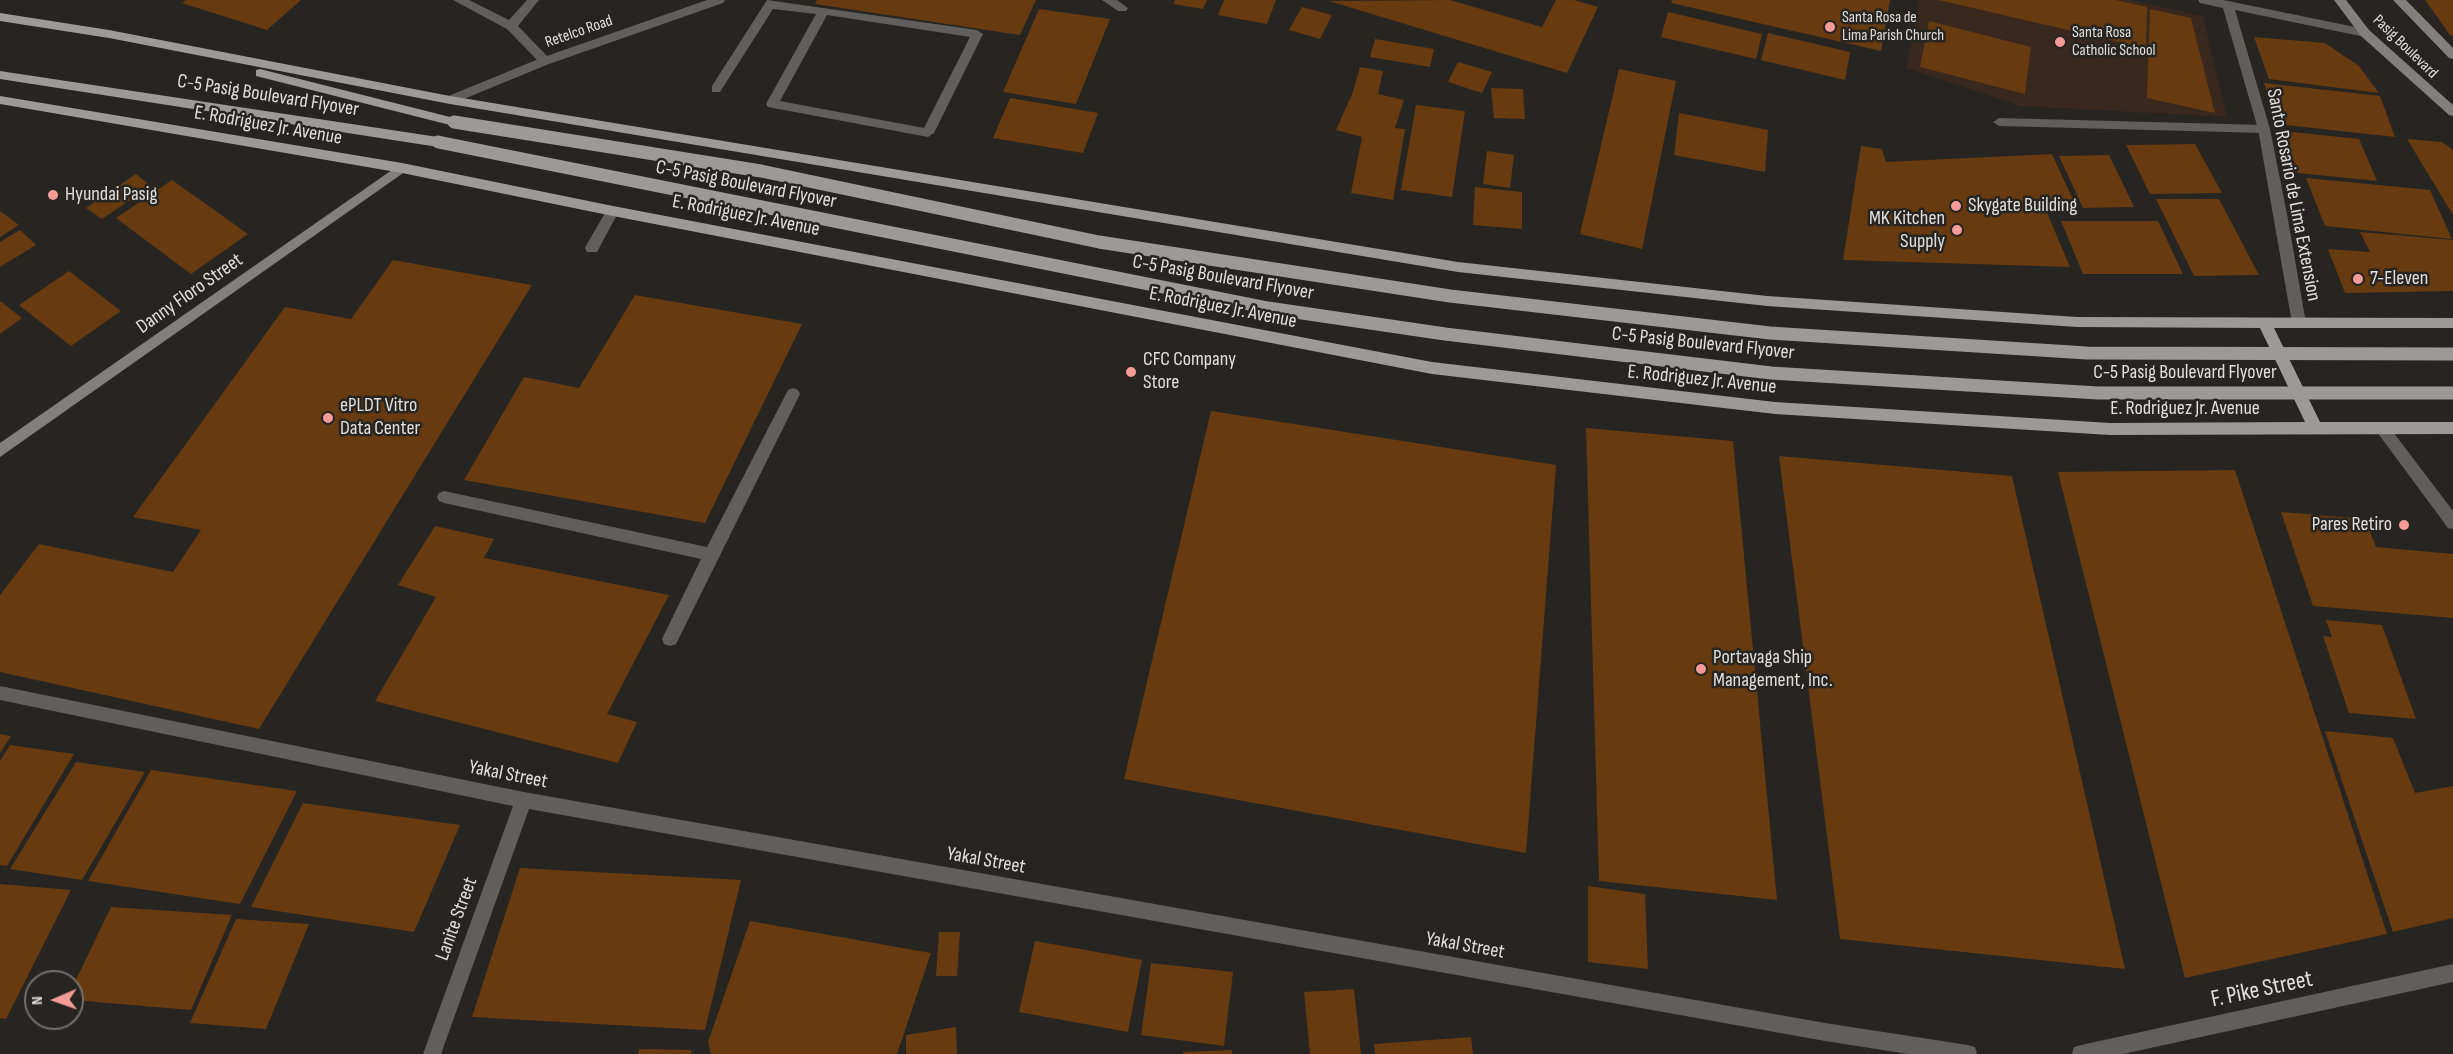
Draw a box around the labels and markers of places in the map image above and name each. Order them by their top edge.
place label: Santa Rosa de Lima Parish Church [1842,8,1944,46]
marker: Santa Rosa de Lima Parish Church [1823,20,1837,34]
place label: Santa Rosa Catholic School [2072,23,2156,61]
marker: Santa Rosa Catholic School [2053,35,2067,49]
place label: Hyundai Pasig [65,183,157,207]
marker: Hyundai Pasig [46,188,60,202]
place label: Skygate Building [1968,194,2077,218]
marker: Skygate Building [1949,199,1963,213]
place label: MK Kitchen Supply [1869,207,1945,254]
marker: MK Kitchen Supply [1950,223,1964,237]
place label: 7-Eleven [2370,267,2428,291]
marker: 7-Eleven [2351,272,2365,286]
place label: CFC Company Store [1143,348,1236,395]
marker: CFC Company Store [1124,365,1138,379]
place label: ePLDT Vitro Data Center [340,394,420,441]
marker: ePLDT Vitro Data Center [321,411,335,425]
place label: Pares Retiro [2312,513,2392,537]
marker: Pares Retiro [2397,518,2411,532]
place label: Portavaga Ship Management, Inc. [1713,646,1833,693]
marker: Portavaga Ship Management, Inc. [1694,662,1708,676]

